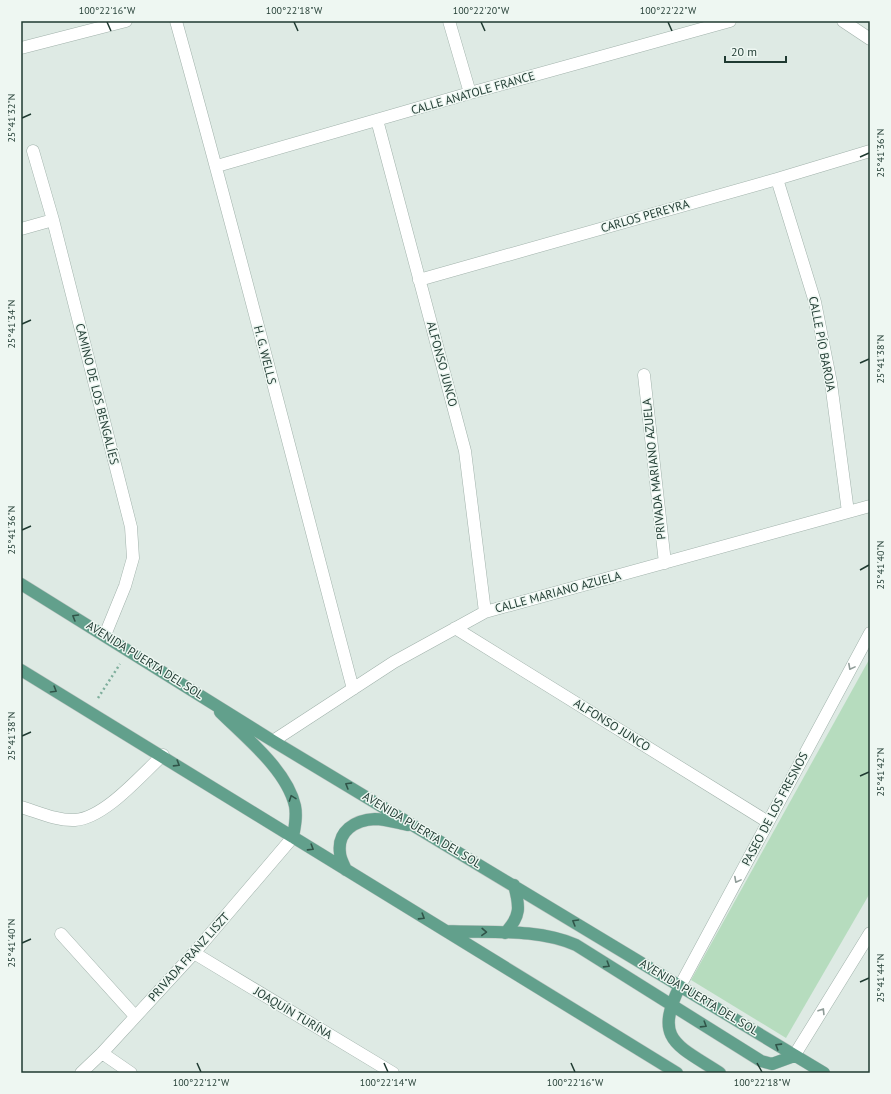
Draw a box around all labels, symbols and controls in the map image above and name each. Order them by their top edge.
text: 100°22'16"W [79,4,136,17]
text: 100°22'18"W [266,4,323,17]
text: 100°22'20"W [453,4,510,17]
text: 100°22'22"W [640,4,697,17]
scale bar [725,38,786,64]
text: 20 m [731,44,757,59]
street label: CALLE ANATOLE FRANCE [409,68,536,117]
text: 25°41'32"N [5,93,18,143]
text: 25°41'36"N [874,128,887,178]
street label: CARLOS PEREYRA [599,196,691,235]
street label: CALLE PÍO BAROJA [806,295,839,393]
text: 25°41'34"N [5,299,18,349]
street label: ALFONSO JUNCO [424,320,461,408]
street label: CAMINO DE LOS BENGALÍES [73,322,122,466]
street label: H. G. WELLS [251,324,280,386]
text: 25°41'38"N [874,334,887,384]
street label: PRIVADA MARIANO AZUELA [639,398,668,541]
text: 25°41'36"N [5,505,18,555]
text: 25°41'40"N [874,540,887,590]
street label: CALLE MARIANO AZUELA [493,567,622,616]
one-way arrow [72,615,79,622]
street label: AVENIDA PUERTA DEL SOL [84,617,207,702]
one-way arrow [849,663,856,670]
one-way arrow [50,685,57,692]
street label: ALFONSO JUNCO [571,695,653,754]
text: 25°41'38"N [5,711,18,761]
text: 25°41'42"N [874,747,887,797]
street label: PASEO DE LOS FRESNOS [738,749,811,868]
one-way arrow [173,760,180,767]
one-way arrow [345,782,352,790]
street label: AVENIDA PUERTA DEL SOL [360,788,484,871]
one-way arrow [288,795,297,802]
one-way arrow [307,843,314,850]
one-way arrow [734,876,741,883]
street label: PRIVADA FRANZ LISZT [145,909,233,1004]
one-way arrow [418,912,425,919]
text: 25°41'40"N [5,918,18,968]
one-way arrow [572,919,579,927]
one-way arrow [481,928,487,937]
text: 25°41'44"N [874,953,887,1003]
street label: AVENIDA PUERTA DEL SOL [637,955,761,1038]
one-way arrow [603,960,610,967]
street label: JOAQUÍN TURÍNA [250,983,335,1042]
one-way arrow [817,1008,825,1015]
one-way arrow [700,1021,707,1028]
one-way arrow [775,1043,782,1051]
text: 100°22'12"W [173,1076,230,1089]
text: 100°22'14"W [360,1076,417,1089]
text: 100°22'16"W [547,1076,604,1089]
text: 100°22'18"W [734,1076,791,1089]

